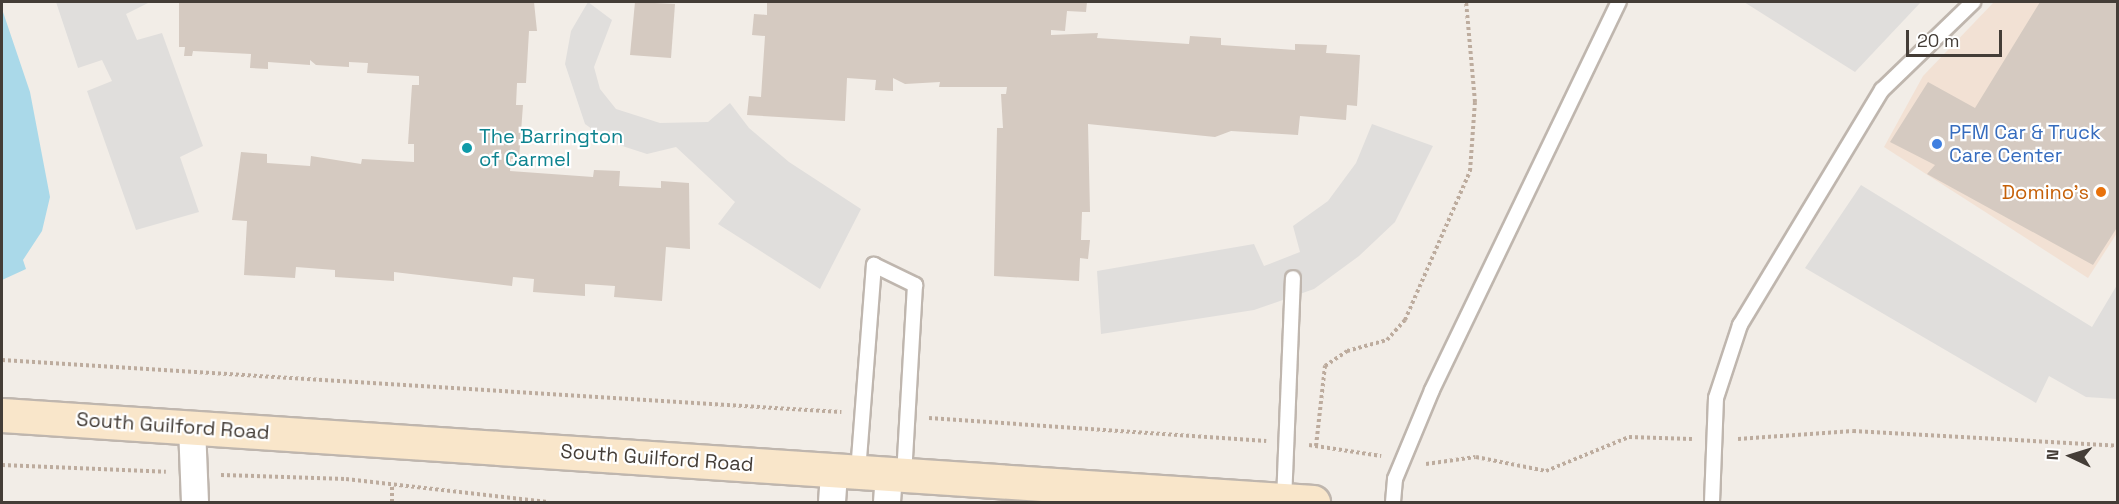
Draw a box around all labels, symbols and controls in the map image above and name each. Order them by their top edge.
scale bar [1909,18,2005,56]
text: 20 m [1917,29,1960,52]
place label: PFM Car & Truck Care Center [1949,120,2101,167]
place label: The Barrington of Carmel [479,124,623,171]
marker: PFM Car & Truck Care Center [1930,137,1944,151]
marker: The Barrington of Carmel [460,141,474,155]
place label: Domino's [2002,180,2089,204]
marker: Domino's [2094,185,2108,199]
street label: South Guilford Road [76,407,270,445]
north arrow [2041,426,2101,486]
street label: South Guilford Road [560,439,754,477]
text: N [2042,449,2063,461]

